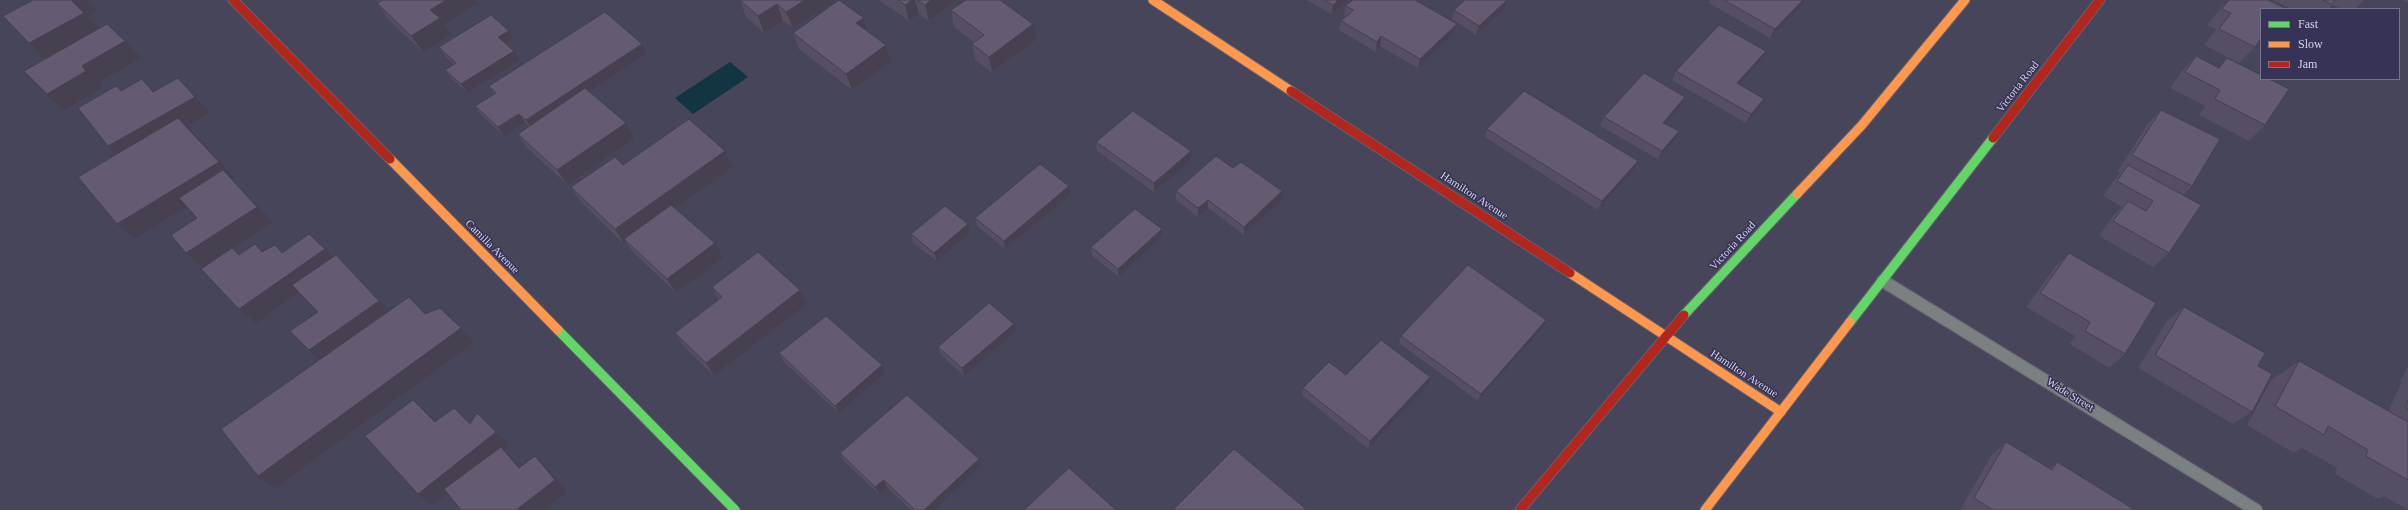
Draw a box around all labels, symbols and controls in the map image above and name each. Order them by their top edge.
legend [2260,8,2400,80]
text: Fast [2298,17,2318,31]
text: Slow [2298,37,2323,51]
text: Jam [2298,57,2317,71]
street label: Victoria Road [1994,59,2042,115]
street label: Hamilton Avenue [1438,169,1510,223]
street label: Camilla Avenue [462,217,522,277]
street label: Victoria Road [1707,219,1759,273]
street label: Hamilton Avenue [1708,347,1780,401]
street label: Wade Street [2044,375,2096,415]

